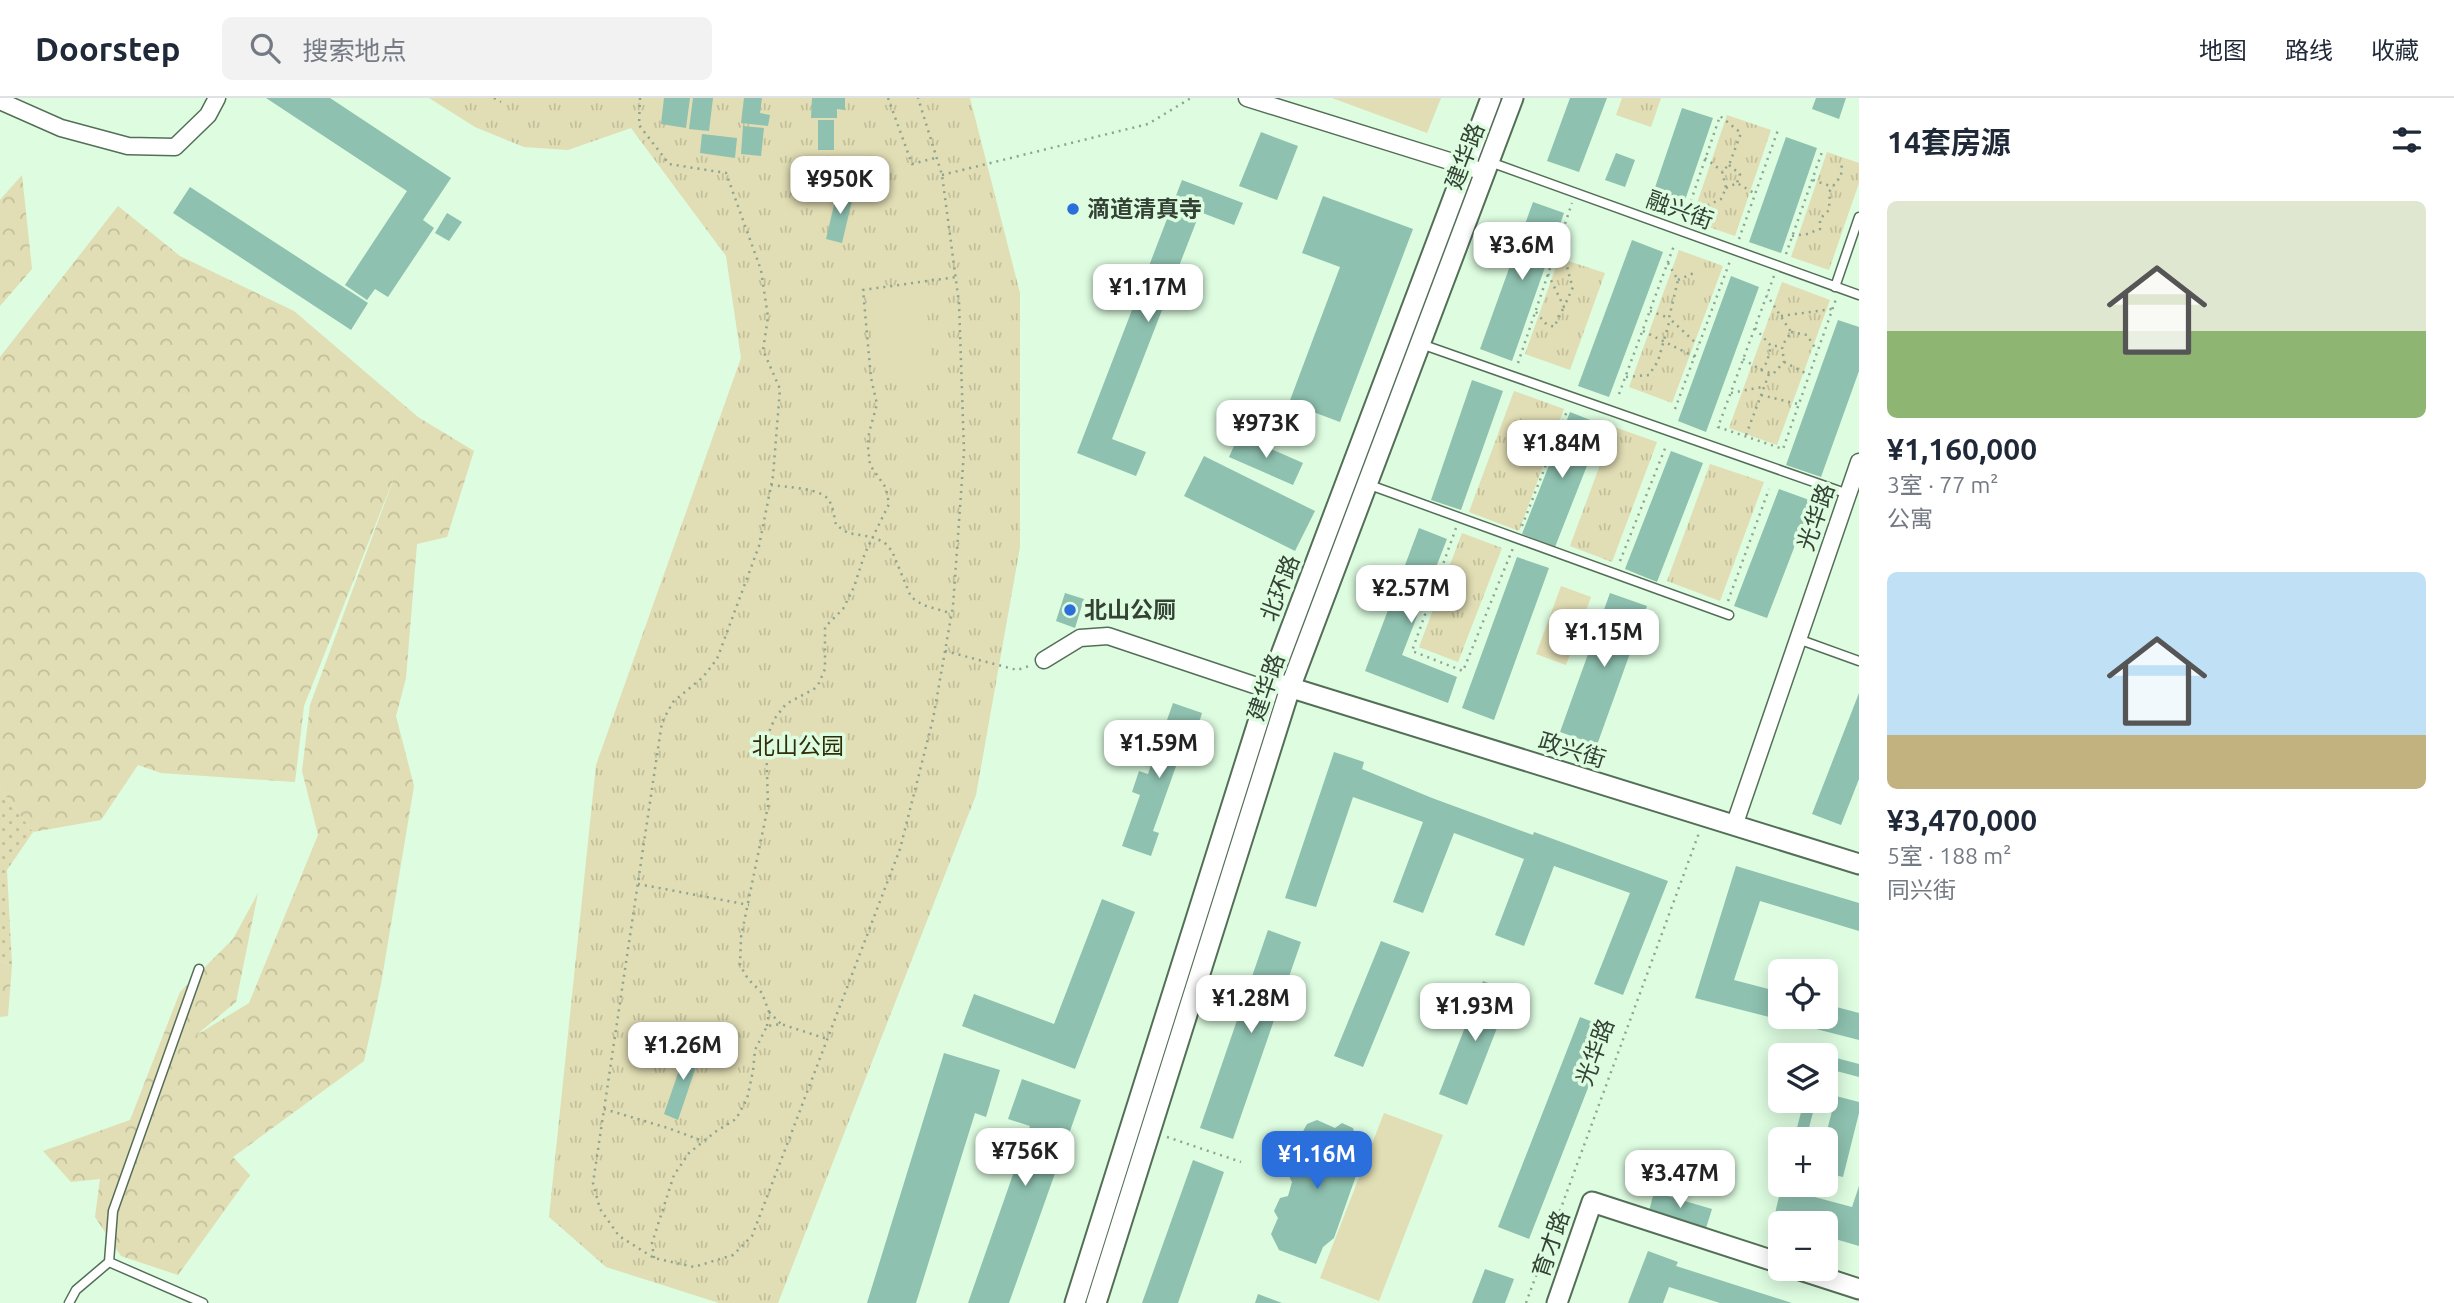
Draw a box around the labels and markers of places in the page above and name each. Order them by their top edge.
pin: ¥950K [791,156,889,216]
place label: 滴道清真寺 [1087,196,1202,221]
marker: 滴道清真寺 [1065,201,1081,217]
pin: ¥3.6M [1473,222,1571,282]
pin: ¥1.17M [1091,264,1205,324]
pin: ¥973K [1217,400,1315,460]
pin: ¥1.84M [1505,420,1619,480]
pin: ¥2.57M [1354,566,1468,625]
place label: 北山公厕 [1084,597,1176,622]
marker: 北山公厕 [1062,602,1078,618]
pin: ¥1.15M [1547,610,1661,669]
pin: ¥1.59M [1102,720,1216,780]
pin: ¥1.28M [1194,976,1308,1035]
pin: ¥1.93M [1418,984,1532,1043]
pin: ¥1.26M [626,1023,740,1082]
pin: ¥756K [976,1128,1074,1188]
pin: ¥1.16M [1260,1132,1374,1191]
pin: ¥3.47M [1623,1150,1737,1210]

